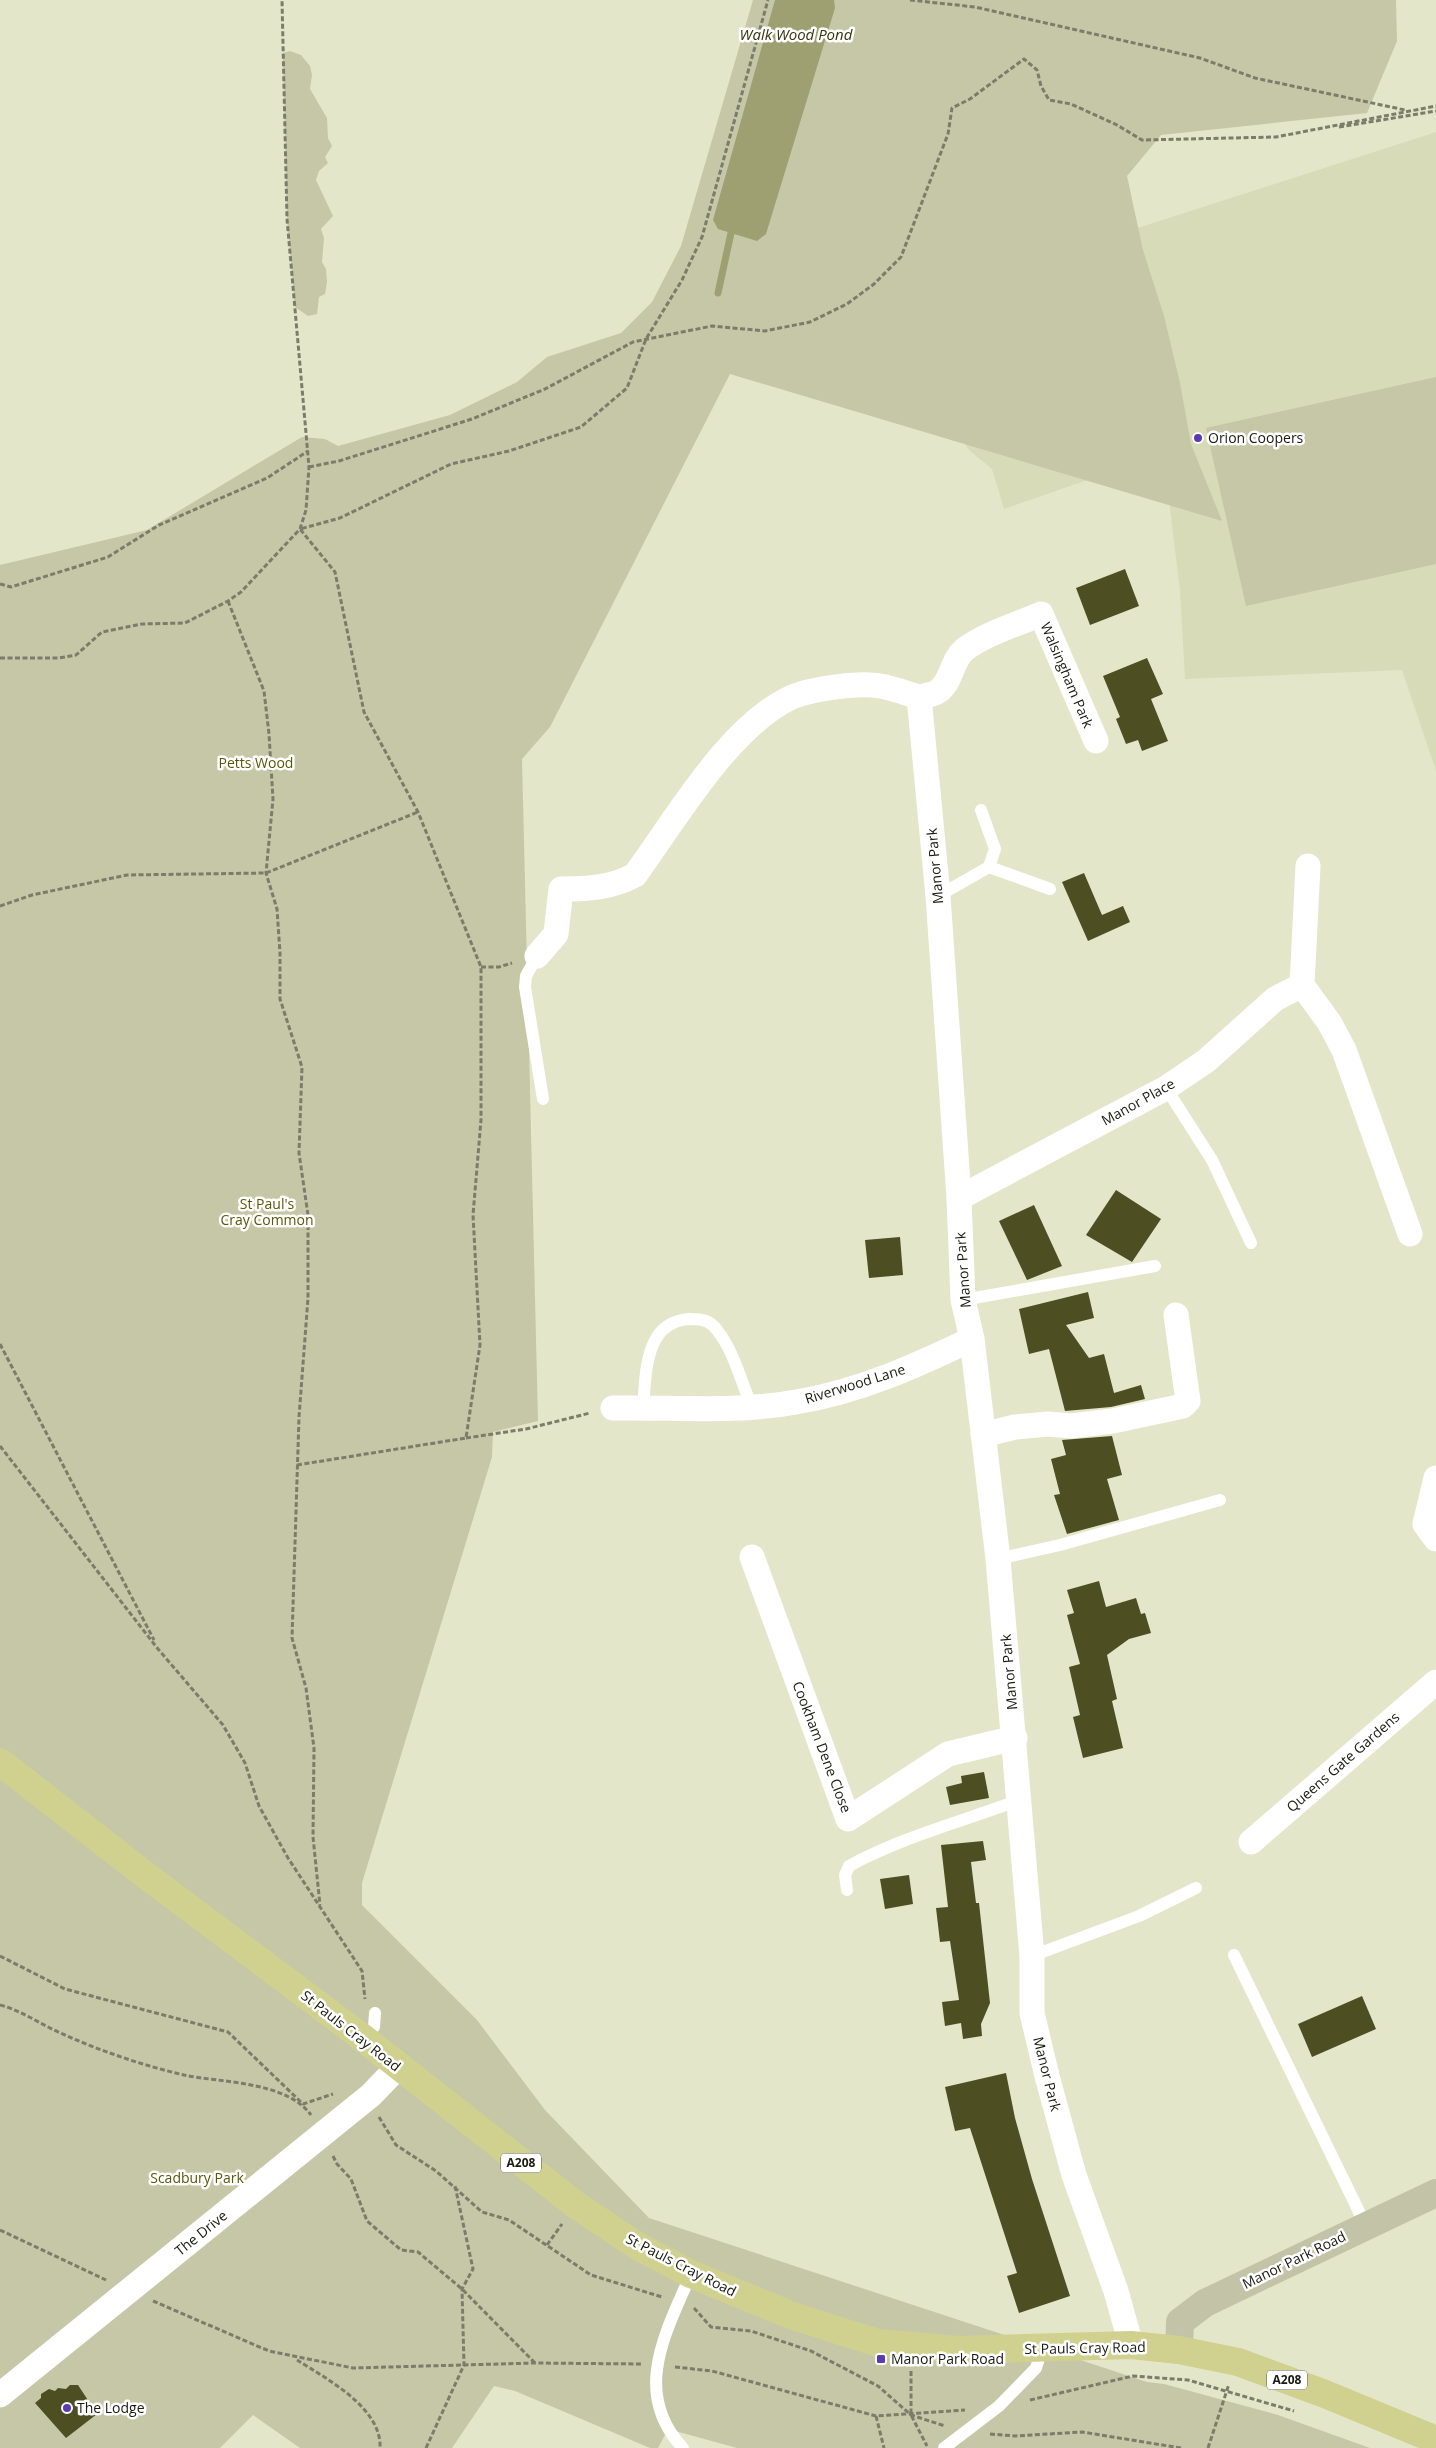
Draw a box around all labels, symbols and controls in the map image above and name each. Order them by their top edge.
water label: Walk Wood Pond [740,24,853,44]
place label: Orion Coopers [1208,428,1304,447]
marker: Orion Coopers [1192,432,1204,444]
street label: Walsingham Park [1037,619,1099,731]
park label: Petts Wood [219,753,293,772]
street label: Manor Park [922,827,947,905]
street label: Manor Place [1098,1074,1178,1130]
park label: St Paul's Cray Common [220,1194,314,1229]
street label: Manor Park [950,1231,975,1309]
street label: Riverwood Lane [802,1359,908,1408]
street label: Manor Park [996,1633,1021,1711]
street label: Cookham Dene Close [789,1678,856,1815]
street label: Queens Gate Gardens [1282,1707,1403,1816]
street label: St Pauls Cray Road [298,1986,405,2075]
street label: Manor Park [1029,2035,1066,2114]
road number: A208 [501,2154,541,2172]
park label: Scadbury Park [150,2168,244,2187]
street label: The Drive [171,2206,231,2260]
street label: Manor Park Road [1239,2226,1349,2293]
street label: St Pauls Cray Road [623,2229,740,2301]
street label: St Pauls Cray Road [1024,2337,1146,2358]
place label: Manor Park Road [891,2349,1004,2368]
marker: Manor Park Road [875,2353,887,2365]
road number: A208 [1267,2370,1307,2390]
place label: The Lodge [77,2398,145,2417]
marker: The Lodge [61,2402,73,2414]

